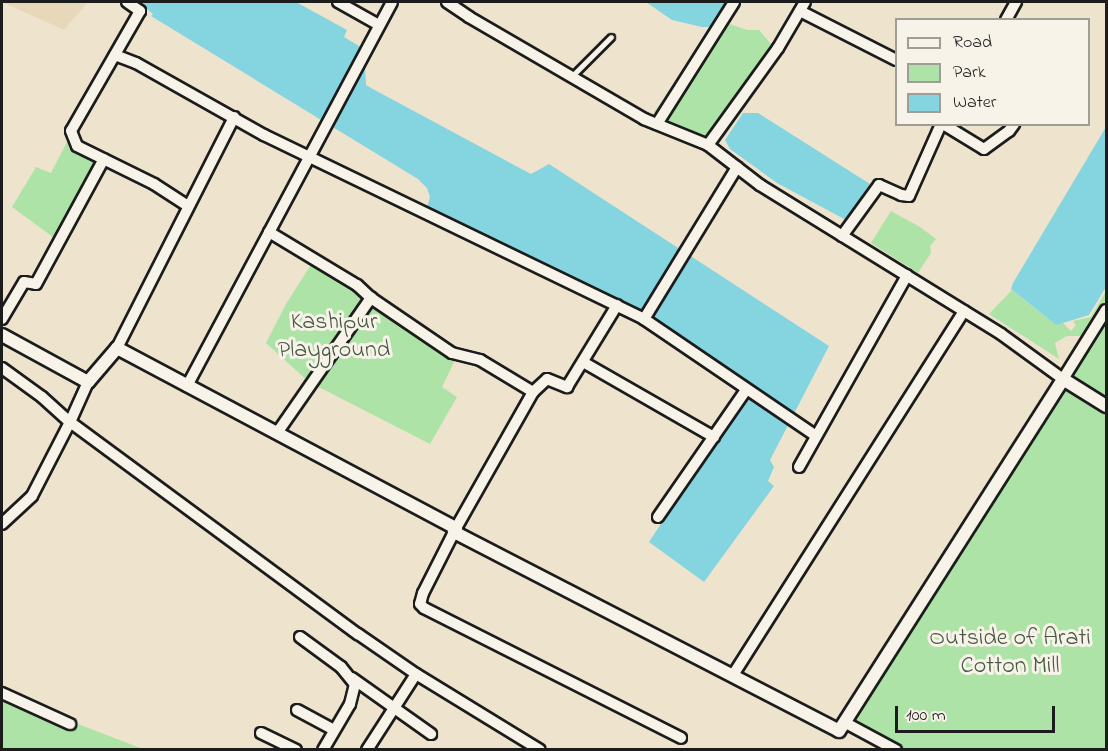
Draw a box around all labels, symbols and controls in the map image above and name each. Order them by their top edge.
legend [895,18,1090,126]
text: Road [953,30,992,56]
text: Park [953,60,986,86]
text: Water [953,90,996,116]
park label: Kashipur Playground [278,309,390,365]
park label: Outside of Arati Cotton Mill [929,625,1091,681]
scale bar [898,694,1058,732]
text: 100 m [906,703,946,729]

